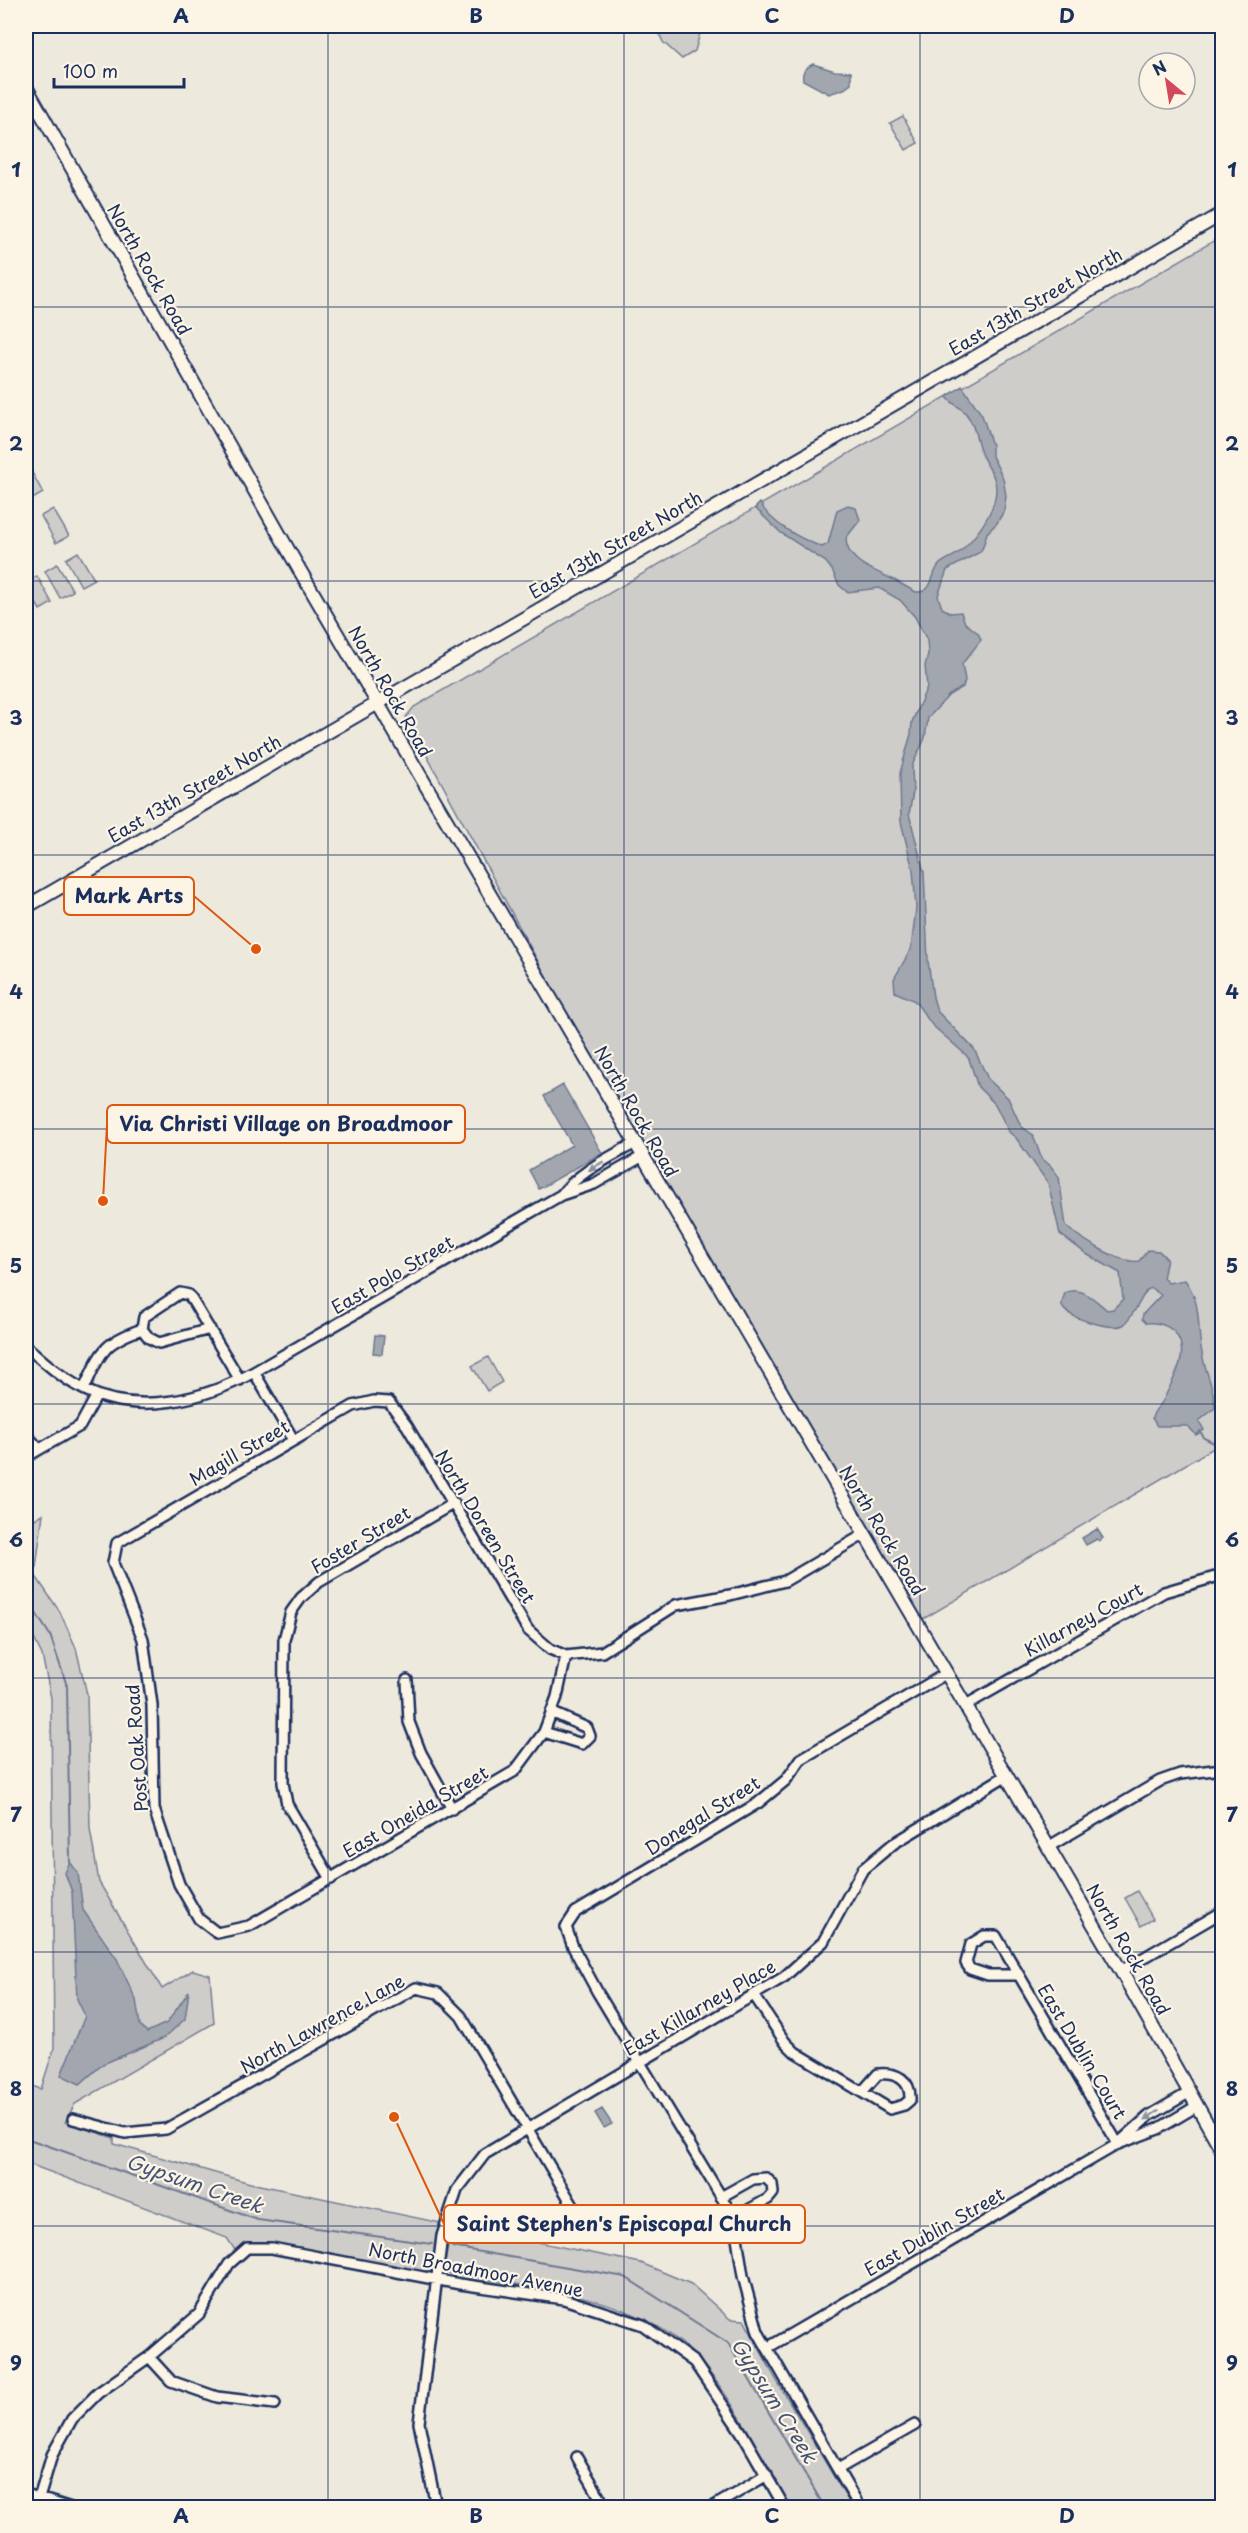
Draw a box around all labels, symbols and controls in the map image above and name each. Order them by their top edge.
text: A [173,0,189,30]
text: B [469,0,483,30]
text: C [764,0,780,30]
text: D [1059,0,1075,30]
scale bar [54,51,184,89]
north arrow [1137,51,1197,111]
text: N [1148,54,1170,81]
text: 100 m [63,57,118,84]
text: 1 [11,154,21,184]
text: 1 [1227,154,1237,184]
street label: North Rock Road [101,198,199,340]
street label: East 13th Street North [943,240,1127,362]
text: 2 [9,428,23,458]
text: 2 [1225,428,1239,458]
street label: East 13th Street North [523,483,707,605]
street label: North Rock Road [342,620,440,762]
text: 3 [9,702,23,732]
text: 3 [1225,702,1239,732]
street label: East 13th Street North [102,727,286,849]
callout: Mark Arts [64,877,194,915]
text: Mark Arts [75,880,183,910]
text: 4 [9,976,23,1006]
text: 4 [1225,976,1239,1006]
street label: North Rock Road [588,1040,686,1182]
callout: Via Christi Village on Broadmoor [107,1105,465,1143]
text: Via Christi Village on Broadmoor [119,1108,453,1138]
one-way arrow [587,1161,604,1171]
street label: East Polo Street [326,1228,458,1320]
text: 5 [10,1250,22,1280]
text: 5 [1226,1250,1238,1280]
street label: Magill Street [184,1412,294,1492]
street label: North Doreen Street [429,1444,543,1608]
street label: North Rock Road [833,1460,933,1600]
street label: Foster Street [305,1499,415,1579]
text: 6 [9,1524,23,1554]
text: 6 [1225,1524,1239,1554]
street label: Killarney Court [1019,1575,1147,1663]
street label: Post Oak Road [118,1683,154,1813]
street label: East Oneida Street [337,1758,493,1864]
street label: Donegal Street [639,1769,765,1861]
text: 7 [10,1799,22,1829]
text: 7 [1226,1799,1238,1829]
street label: North Rock Road [1080,1878,1178,2020]
street label: East Killarney Place [618,1952,780,2062]
street label: North Lawrence Lane [235,1966,409,2080]
street label: East Dublin Court [1032,1978,1134,2124]
text: 8 [10,2073,22,2103]
text: 8 [1226,2073,1238,2103]
one-way arrow [1145,2109,1161,2121]
water label: Gypsum Creek [123,2146,268,2221]
street label: East Dublin Street [859,2180,1009,2282]
callout: Saint Stephen's Episcopal Church [444,2205,805,2243]
text: Saint Stephen's Episcopal Church [456,2208,792,2238]
street label: North Broadmoor Avenue [366,2235,586,2303]
water label: Gypsum Creek [724,2331,826,2469]
text: 9 [10,2347,22,2377]
text: 9 [1226,2347,1238,2377]
text: A [173,2500,189,2530]
text: B [469,2500,483,2530]
text: C [764,2500,780,2530]
text: D [1059,2500,1075,2530]

